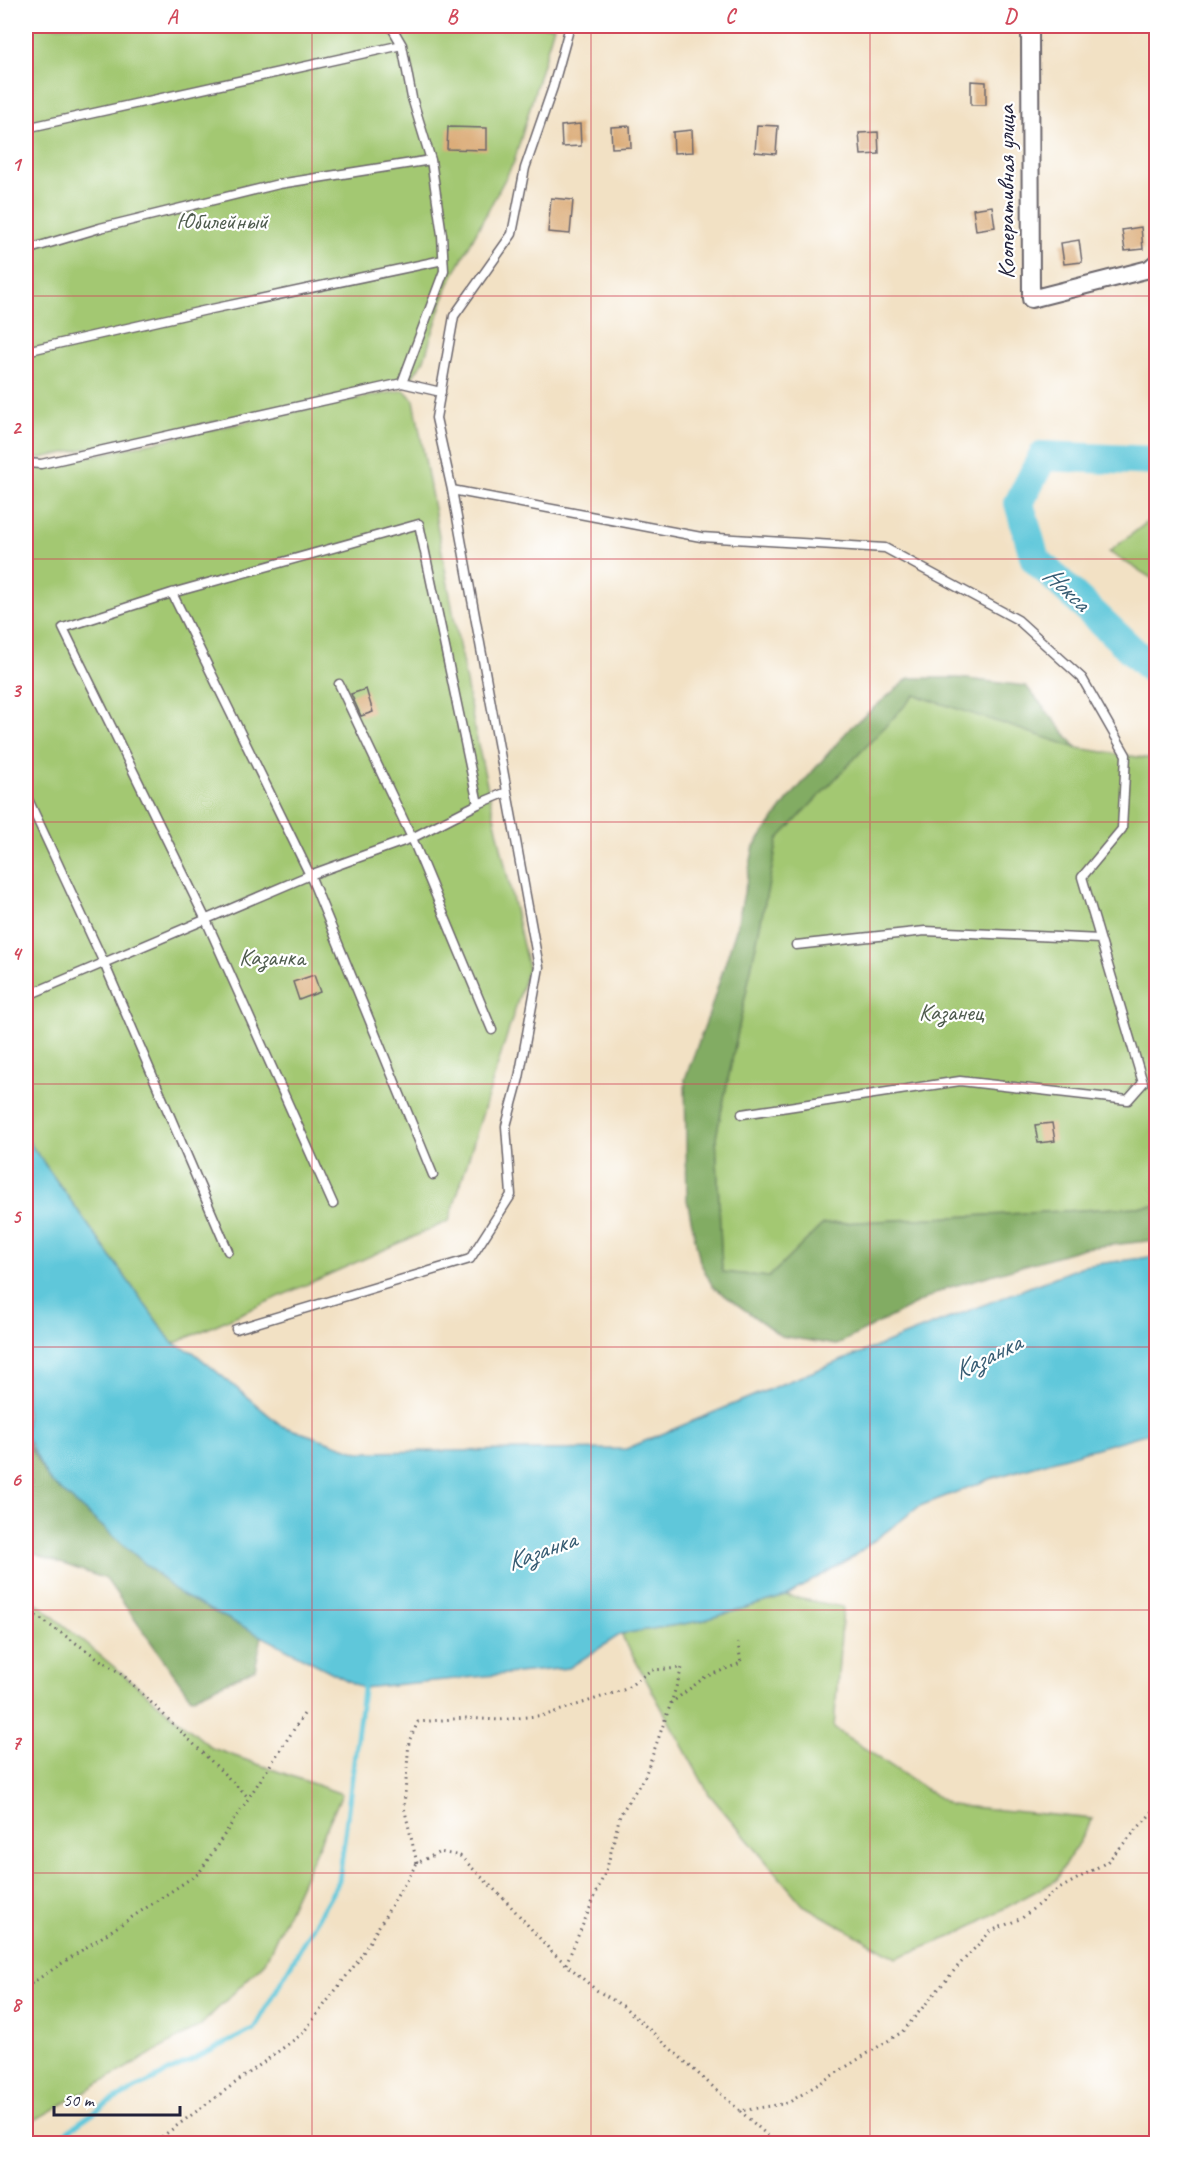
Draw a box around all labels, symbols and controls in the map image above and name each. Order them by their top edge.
text: A [167,4,179,29]
text: B [447,4,459,29]
text: C [725,4,737,29]
text: D [1004,4,1018,29]
street label: Кооперативная улица [991,104,1021,279]
text: 1 [12,152,23,177]
park label: Юбилейный [176,206,270,236]
text: 2 [12,415,23,440]
water label: Нокса [1036,558,1099,620]
text: 3 [12,678,23,703]
text: 4 [12,941,24,966]
park label: Казанка [239,942,307,973]
park label: Казанец [919,997,985,1028]
text: 5 [12,1204,23,1229]
water label: Казанка [948,1325,1030,1387]
text: 6 [11,1467,22,1492]
water label: Казанка [502,1522,583,1578]
text: 7 [12,1730,23,1755]
text: 8 [12,1992,24,2017]
scale bar [54,2079,180,2117]
text: 50 m [63,2089,96,2111]

